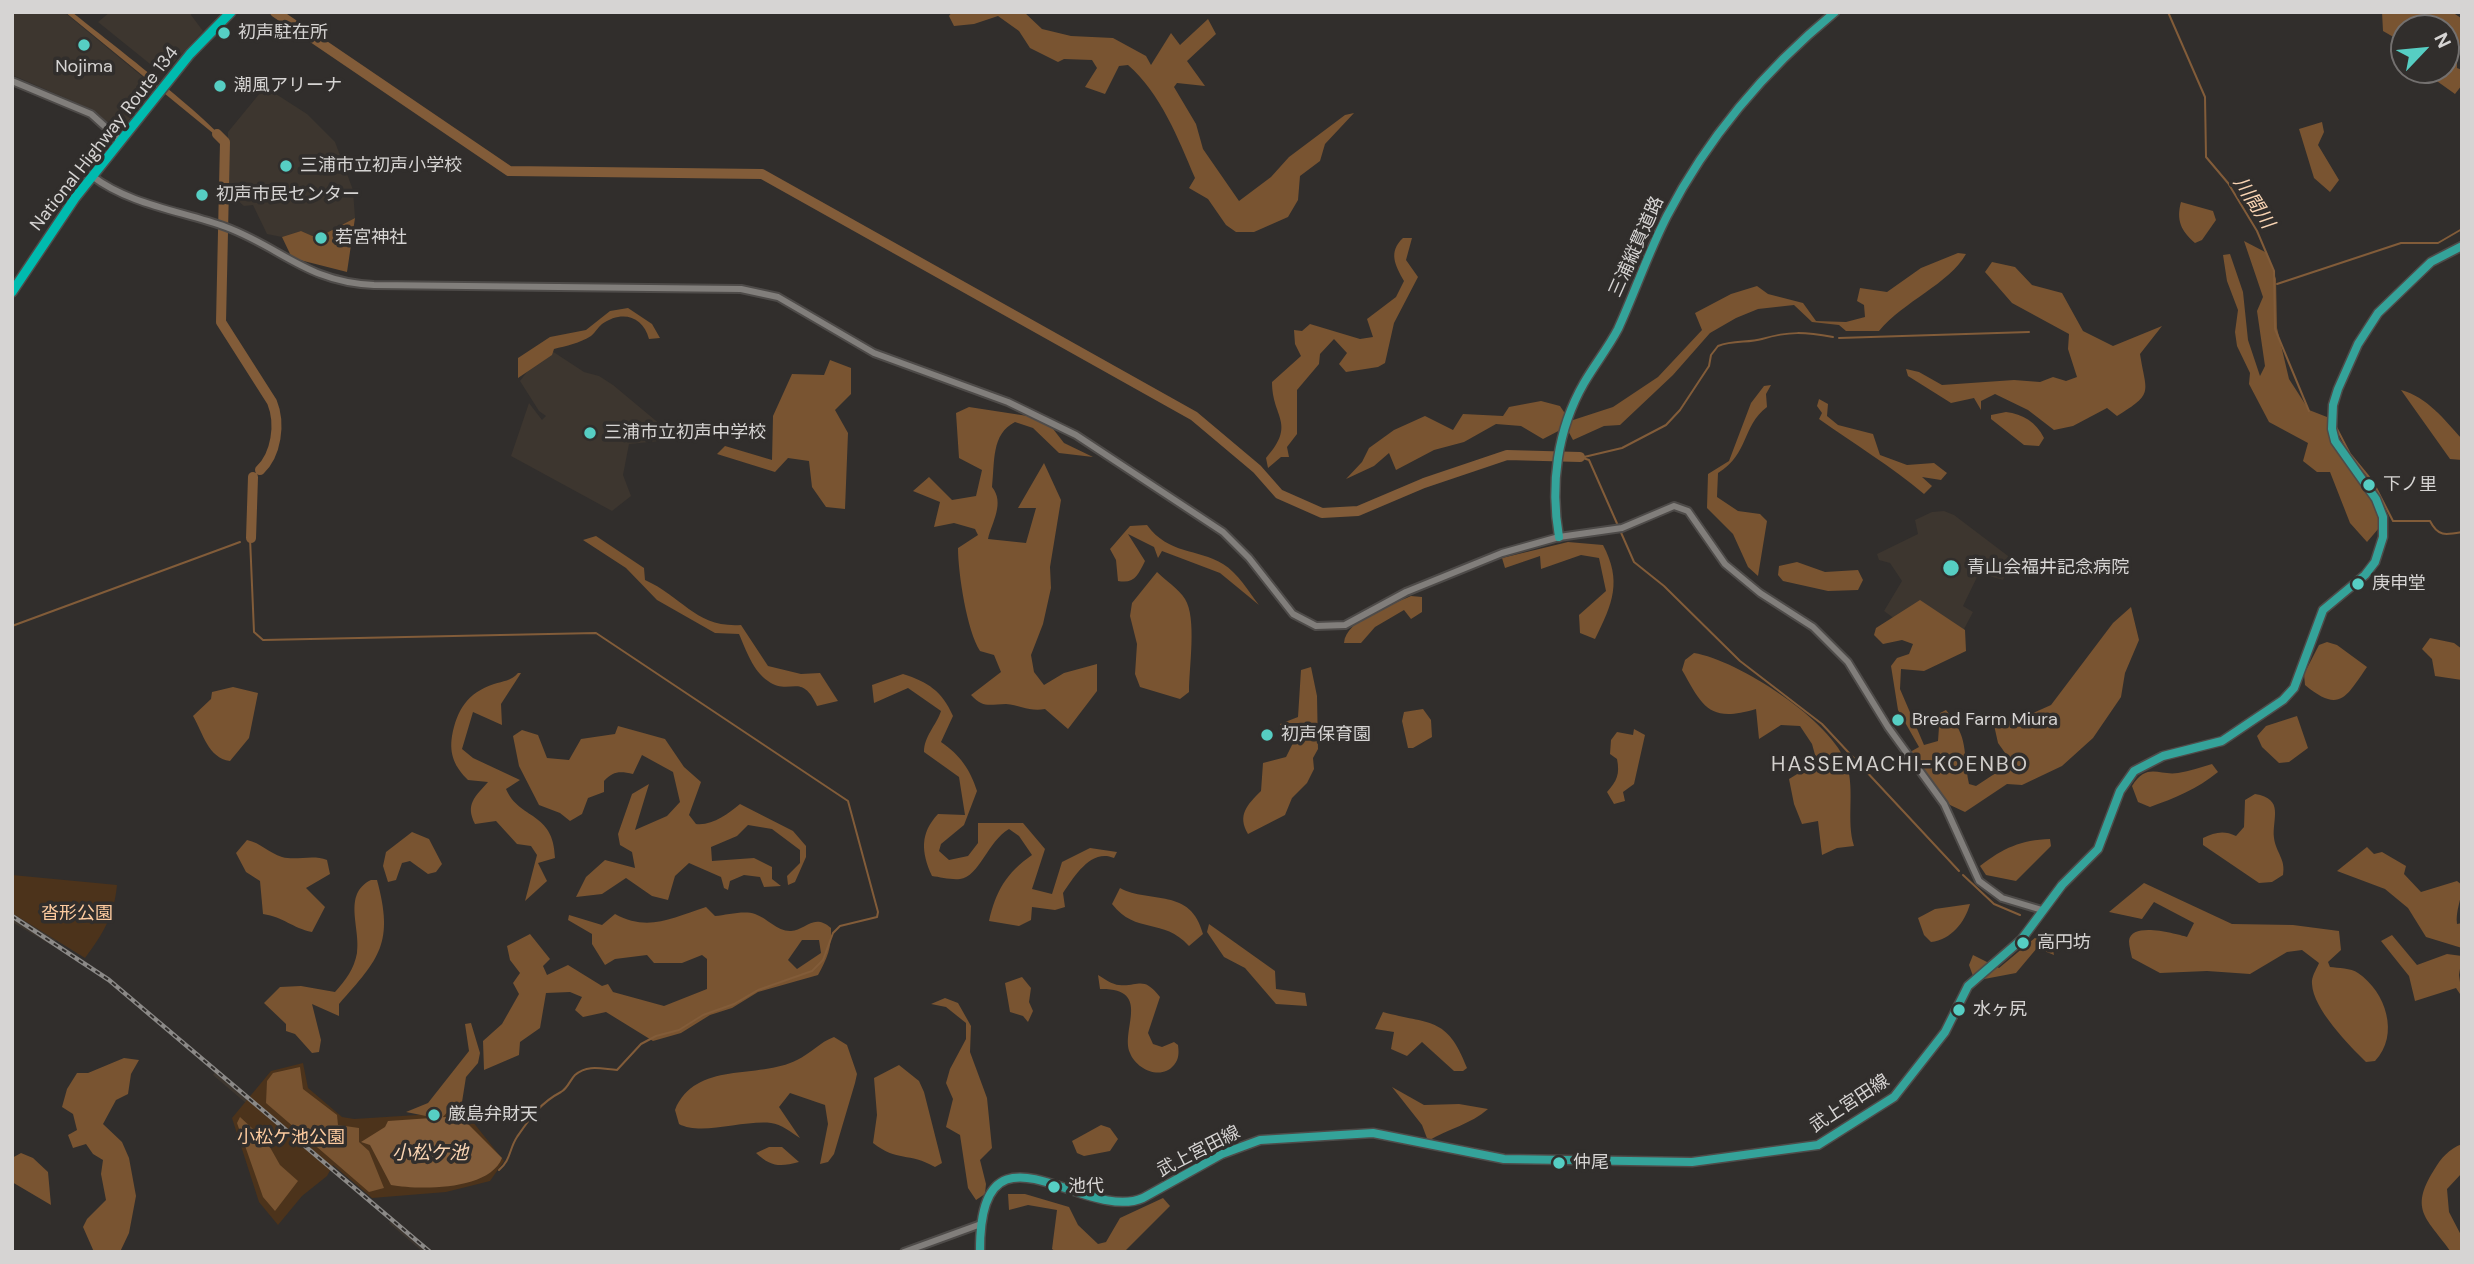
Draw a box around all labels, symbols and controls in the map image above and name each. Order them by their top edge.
north arrow [2390,14,2460,84]
place label: 初声駐在所 [238,22,328,44]
marker: 初声駐在所 [216,25,232,41]
text: N [2428,29,2457,52]
marker: Nojima [76,37,92,53]
street label: National Highway Route 134 [26,43,184,235]
place label: Nojima [55,56,113,78]
place label: 潮風アリーナ [234,75,342,97]
marker: 潮風アリーナ [212,78,228,94]
place label: 三浦市立初声小学校 [300,155,462,177]
marker: 三浦市立初声小学校 [278,158,294,174]
water label: 川間川 [2228,173,2278,233]
place label: 初声市民センター [216,184,360,206]
marker: 初声市民センター [194,187,210,203]
street label: 三浦縦貫道路 [1605,193,1669,301]
place label: 若宮神社 [335,227,407,249]
marker: 若宮神社 [313,230,329,246]
place label: 三浦市立初声中学校 [604,422,766,444]
marker: 三浦市立初声中学校 [582,425,598,441]
place label: 下ノ里 [2383,474,2437,496]
marker: 下ノ里 [2361,477,2377,493]
place label: 青山会福井記念病院 [1967,557,2129,579]
marker: 青山会福井記念病院 [1941,558,1961,578]
place label: 庚申堂 [2372,573,2426,595]
marker: 庚申堂 [2350,576,2366,592]
place label: Bread Farm Miura [1912,709,2058,731]
marker: Bread Farm Miura [1890,712,1906,728]
place label: 初声保育園 [1281,724,1371,746]
marker: 初声保育園 [1259,727,1275,743]
district label: HASSEMACHI-KOENBO [1773,752,2027,778]
park label: 沓形公園 [41,903,113,925]
place label: 高円坊 [2037,932,2091,954]
marker: 高円坊 [2015,935,2031,951]
place label: 水ヶ尻 [1973,999,2027,1021]
marker: 水ヶ尻 [1951,1002,1967,1018]
street label: 武上宮田線 [1806,1070,1894,1138]
place label: 厳島弁財天 [448,1104,538,1126]
marker: 厳島弁財天 [426,1107,442,1123]
street label: 武上宮田線 [1154,1122,1244,1182]
park label: 小松ケ池公園 [237,1127,345,1149]
water label: 小松ケ池 [392,1143,468,1165]
place label: 仲尾 [1573,1152,1609,1174]
marker: 仲尾 [1551,1155,1567,1171]
place label: 池代 [1068,1176,1104,1198]
marker: 池代 [1046,1179,1062,1195]

